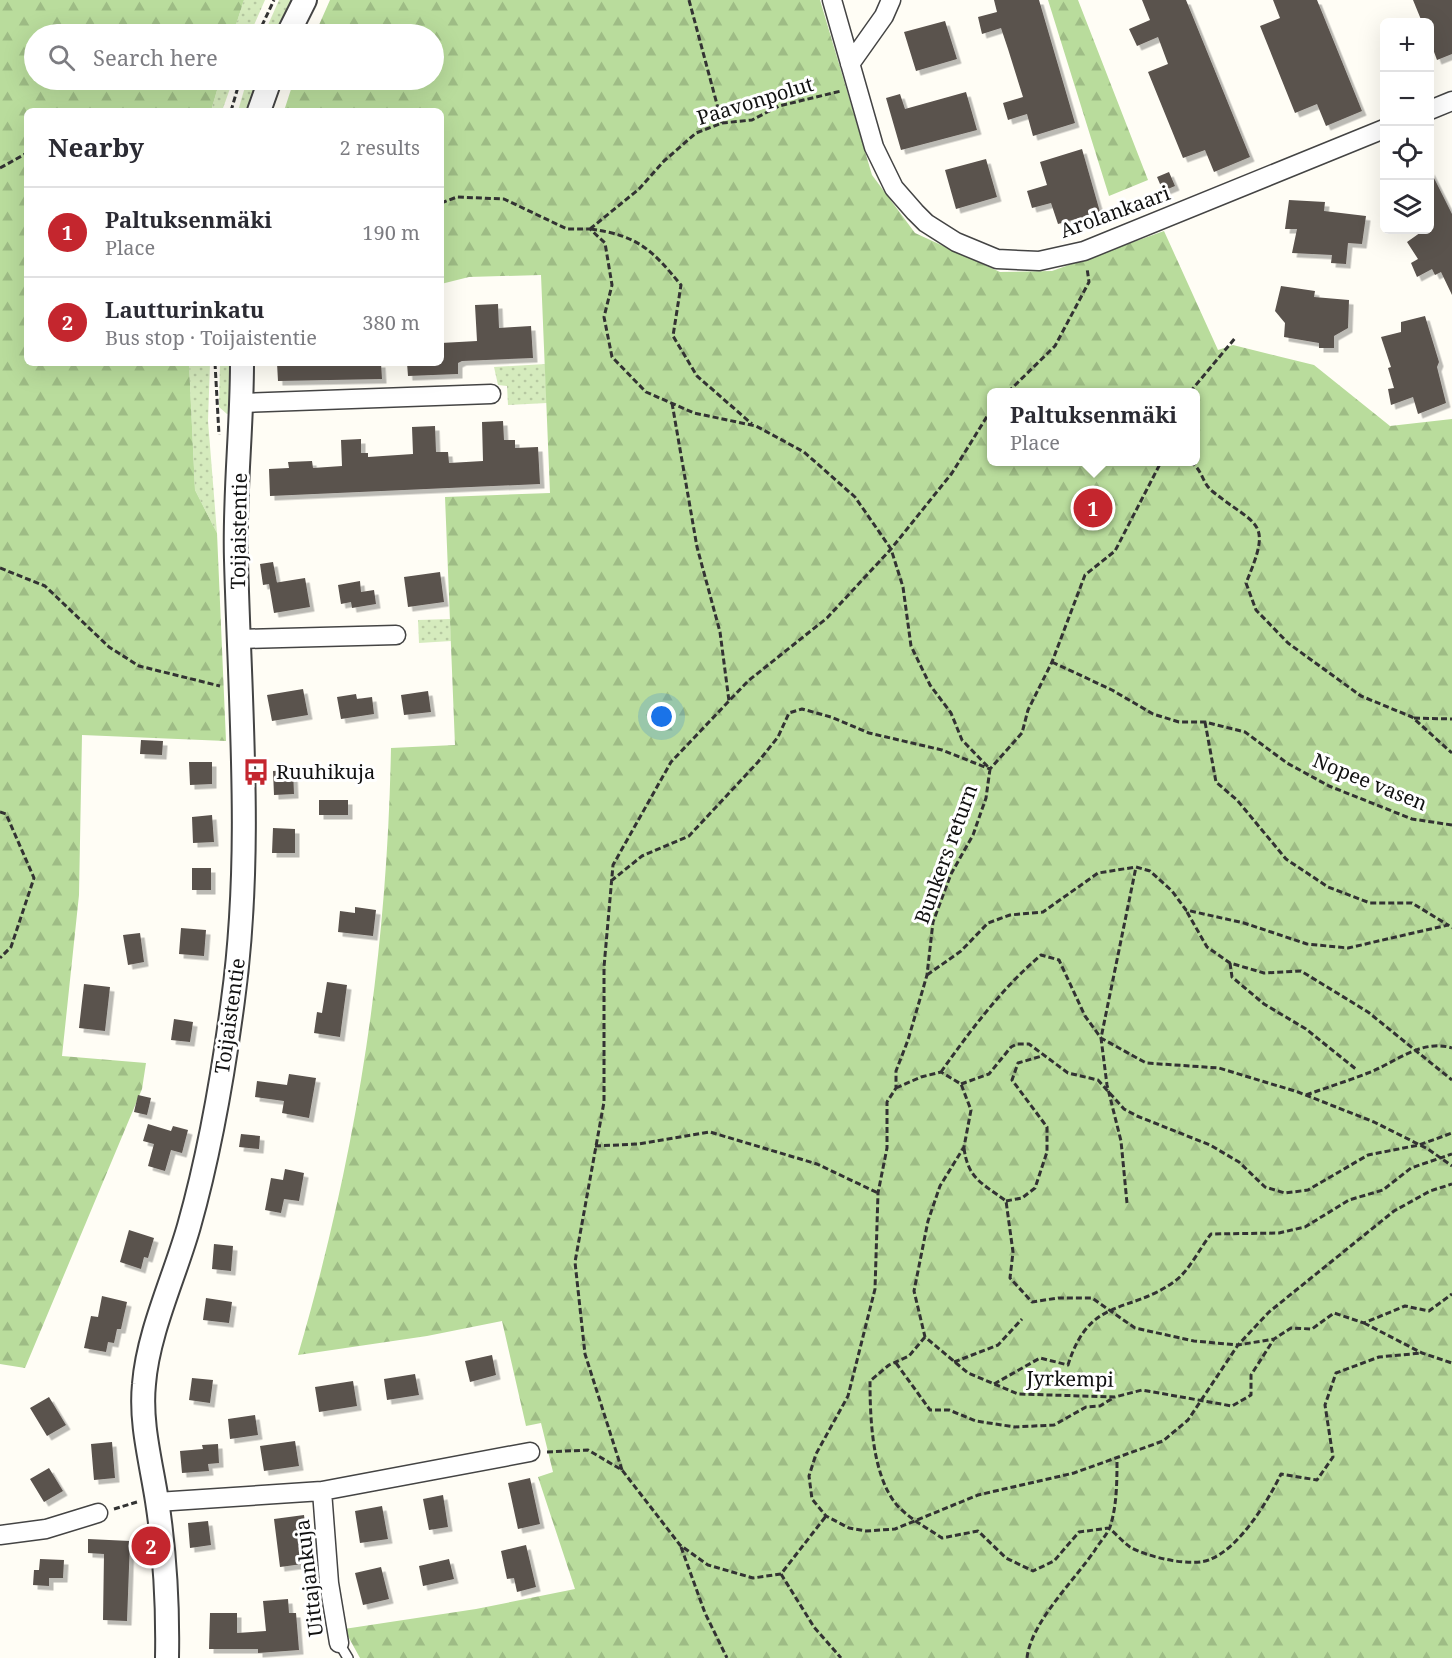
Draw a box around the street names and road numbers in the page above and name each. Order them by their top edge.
street label: Paavonpolut [693,70,816,131]
street label: Arolankaari [1056,179,1174,244]
street label: Toijaistentie [224,472,253,590]
street label: Nopee vasen [1309,746,1431,817]
street label: Bunkers return [908,780,983,927]
street label: Toijaistentie [208,956,251,1076]
street label: Jyrkempi [1025,1364,1115,1393]
street label: Uittajankuja [288,1518,329,1638]

